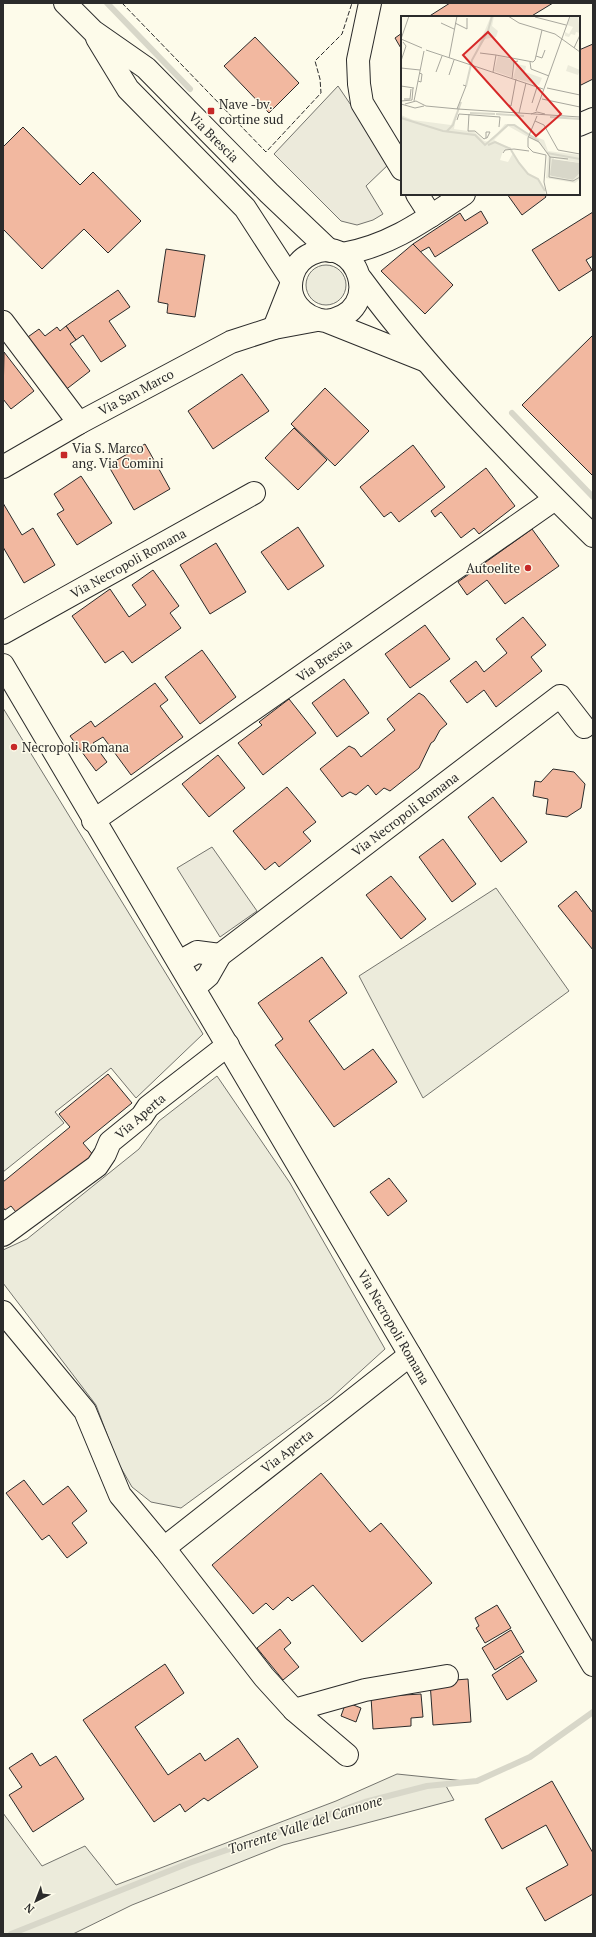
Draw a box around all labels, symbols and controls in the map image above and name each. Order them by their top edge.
inset map [401,16,580,195]
place label: Nave -bv. cortine sud [219,95,283,128]
marker: Nave -bv. cortine sud [206,106,216,116]
street label: Via Brescia [185,108,243,166]
street label: Via San Marco [95,365,177,419]
place label: Via S. Marco ang. Via Comini [72,439,164,472]
marker: Via S. Marco ang. Via Comini [59,450,69,460]
street label: Via Necropoli Romana [67,523,189,602]
place label: Autoelite [466,559,520,577]
marker: Autoelite [523,563,533,573]
street label: Via Brescia [293,634,356,686]
place label: Necropoli Romana [22,738,130,756]
marker: Necropoli Romana [9,742,19,752]
street label: Via Necropoli Romana [348,768,463,860]
street label: Via Aperta [111,1089,169,1143]
street label: Via Necropoli Romana [354,1266,434,1388]
street label: Via Aperta [257,1425,317,1477]
water label: Torrente Valle del Cannone [225,1790,385,1858]
north arrow [16,1881,56,1921]
text: N [21,1900,37,1916]

